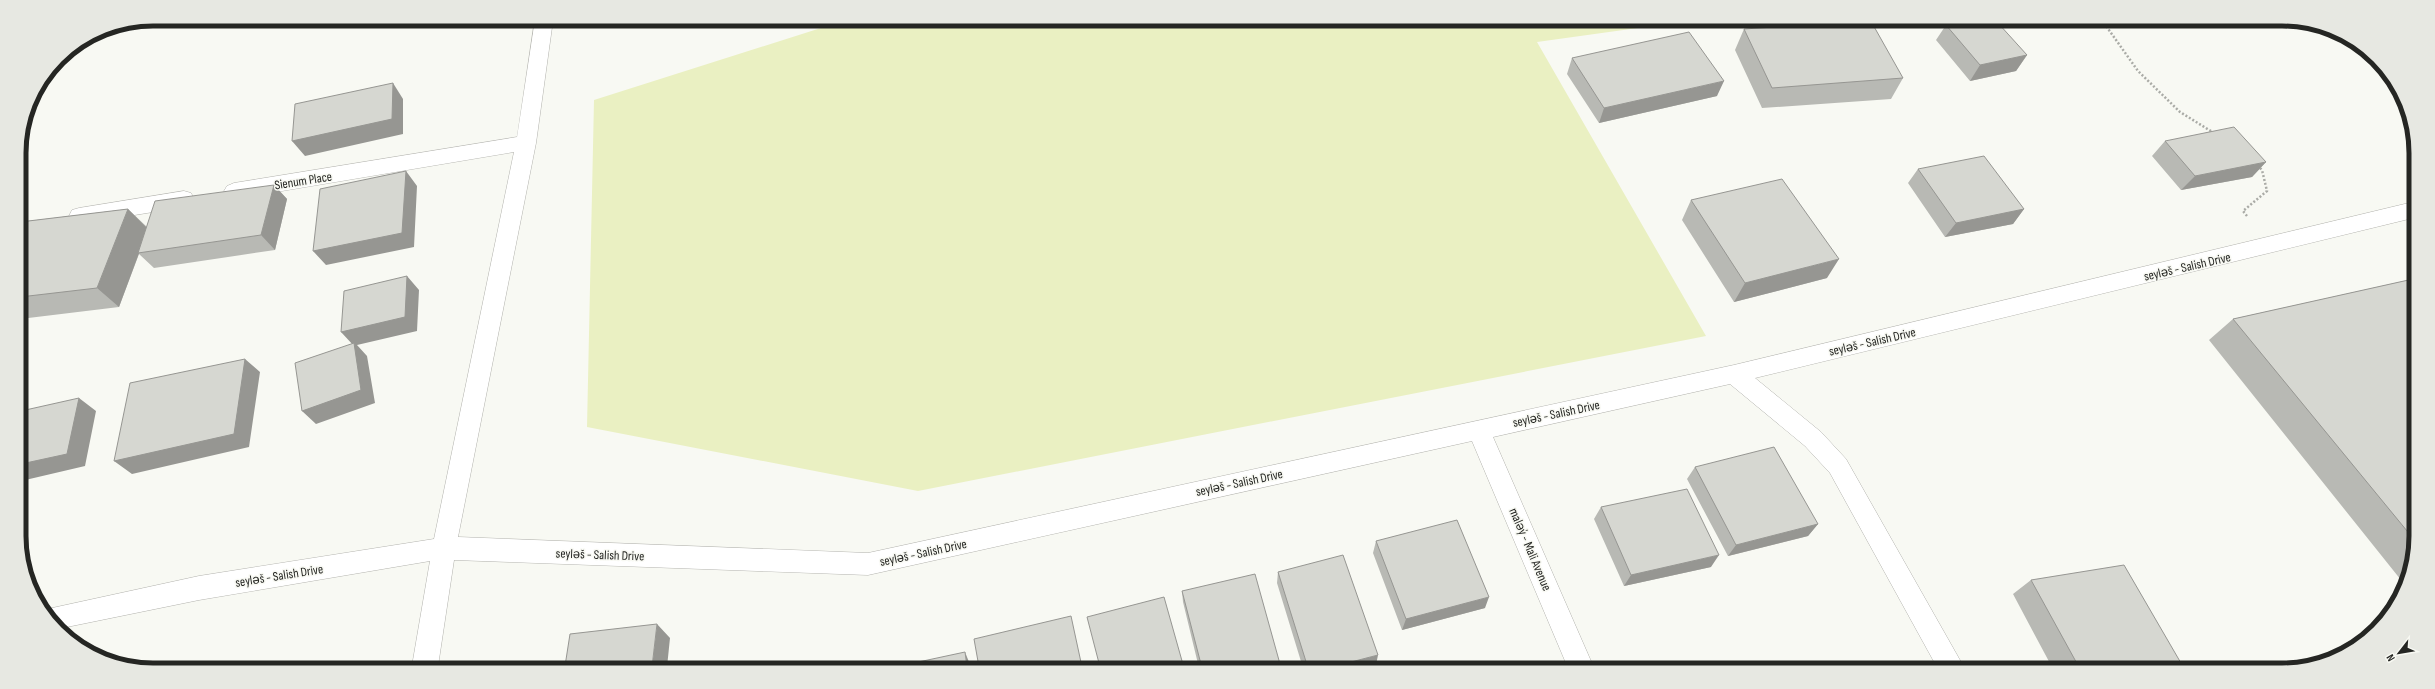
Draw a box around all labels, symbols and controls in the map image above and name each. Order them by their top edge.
street label: Sienum Place [273,169,333,193]
street label: seyləš - Salish Drive [2142,249,2232,285]
street label: seyləš - Salish Drive [1827,324,1917,360]
street label: seyləš - Salish Drive [1511,397,1601,431]
street label: seyləš - Salish Drive [1194,466,1284,500]
street label: maləy̓ - Mali Avenue [1505,505,1555,593]
street label: seyləš - Salish Drive [878,536,968,570]
street label: seyləš - Salish Drive [555,545,645,565]
street label: seyləš - Salish Drive [234,561,324,591]
north arrow [2379,633,2419,673]
text: N [2384,652,2398,664]

